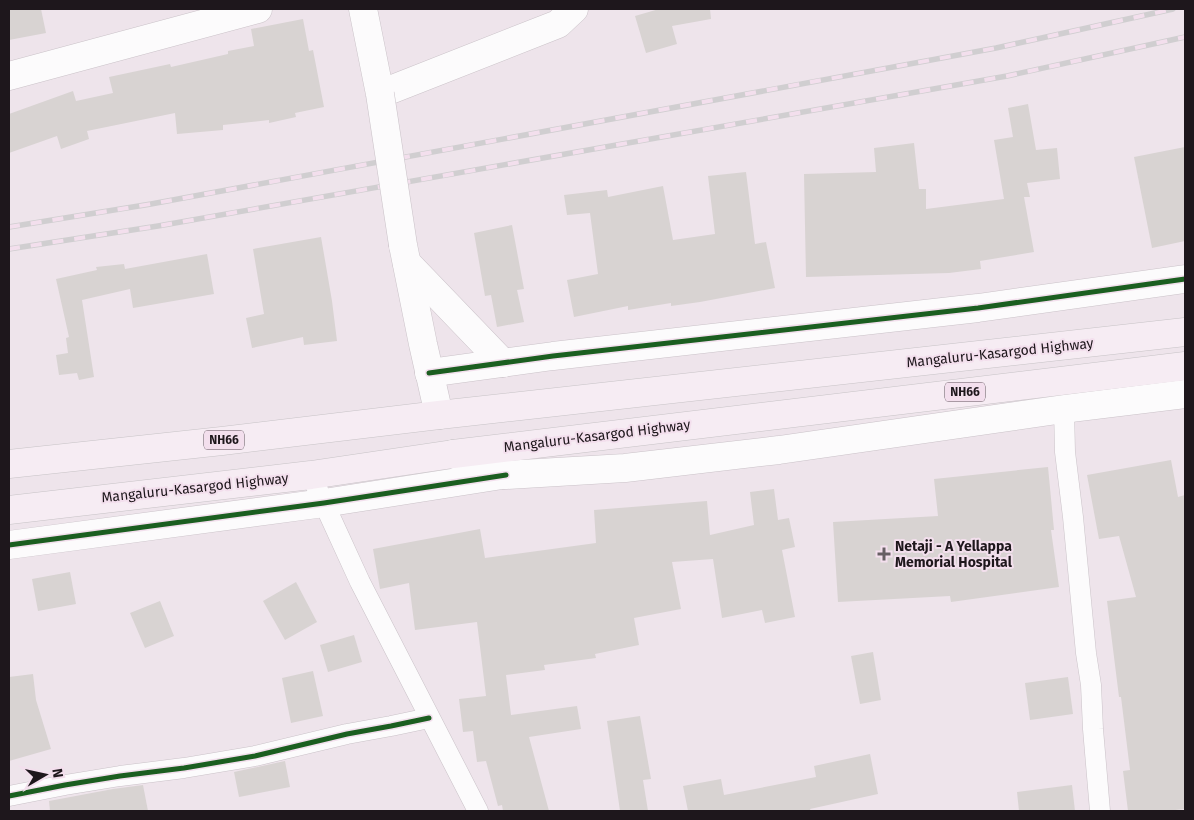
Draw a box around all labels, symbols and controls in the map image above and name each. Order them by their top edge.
street label: Mangaluru-Kasargod Highway [906,335,1094,371]
road number: NH66 [945,382,985,402]
street label: Mangaluru-Kasargod Highway [503,416,691,456]
road number: NH66 [204,430,244,450]
street label: Mangaluru-Kasargod Highway [101,470,289,506]
place label: Netaji - A Yellappa Memorial Hospital [895,538,1013,571]
marker: Netaji - A Yellappa Memorial Hospital [877,547,891,561]
north arrow [20,750,70,800]
text: N [48,767,66,779]

